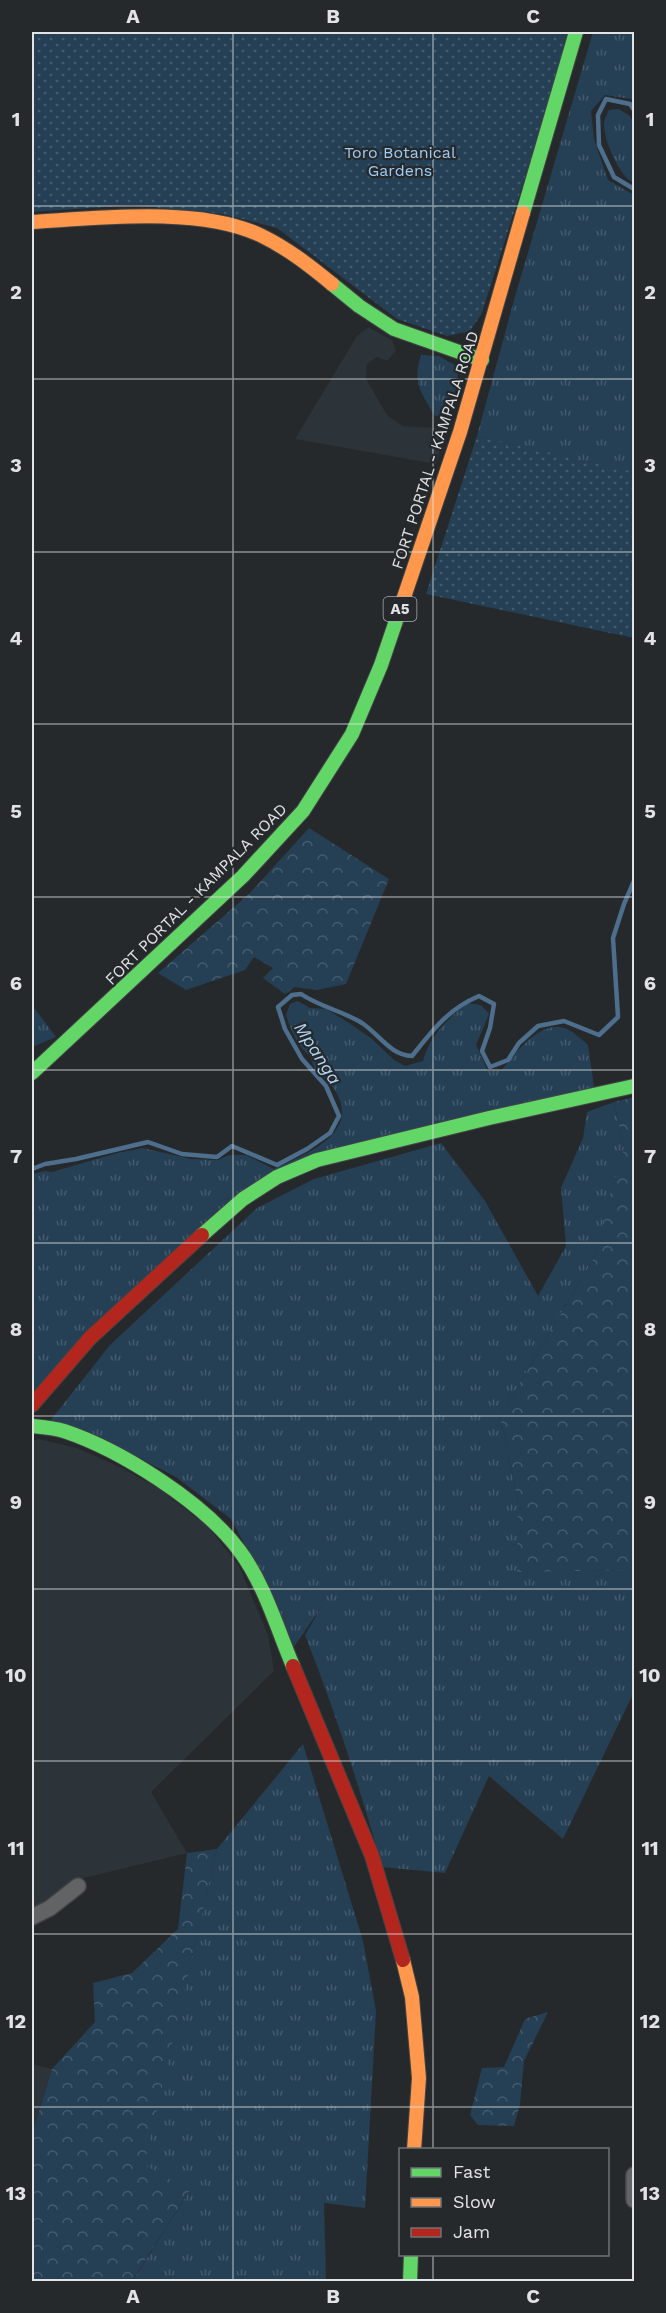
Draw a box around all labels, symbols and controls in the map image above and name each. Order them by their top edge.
text: A [126,4,140,28]
text: B [326,4,340,28]
text: C [526,4,540,28]
text: 1 [12,107,20,131]
text: 1 [646,107,654,131]
park label: Toro Botanical Gardens [344,143,456,180]
text: 2 [10,280,22,304]
text: 2 [644,280,656,304]
street label: FORT PORTAL - KAMPALA ROAD [387,329,483,571]
text: 3 [10,453,22,477]
text: 3 [644,453,656,477]
road number: A5 [384,597,416,621]
text: 4 [10,626,23,650]
text: 4 [644,626,657,650]
text: 5 [10,799,22,823]
street label: FORT PORTAL - KAMPALA ROAD [101,799,291,989]
text: 5 [644,799,656,823]
text: 6 [10,971,22,995]
text: 6 [644,971,656,995]
water label: Mpanga [290,1018,346,1088]
text: 7 [10,1144,22,1168]
text: 7 [644,1144,656,1168]
text: 8 [10,1317,22,1341]
text: 8 [644,1317,656,1341]
text: 9 [10,1490,22,1514]
text: 9 [644,1490,656,1514]
text: 10 [5,1663,27,1687]
text: 10 [639,1663,661,1687]
text: 11 [7,1836,25,1860]
text: 11 [641,1836,659,1860]
text: 12 [6,2009,26,2033]
text: 12 [640,2009,660,2033]
legend [399,2148,609,2256]
text: Fast [453,2161,491,2182]
text: 13 [6,2181,26,2205]
text: 13 [640,2181,660,2205]
text: Slow [453,2191,496,2212]
text: Jam [453,2221,490,2242]
text: A [126,2284,140,2308]
text: B [326,2284,340,2308]
text: C [526,2284,540,2308]

